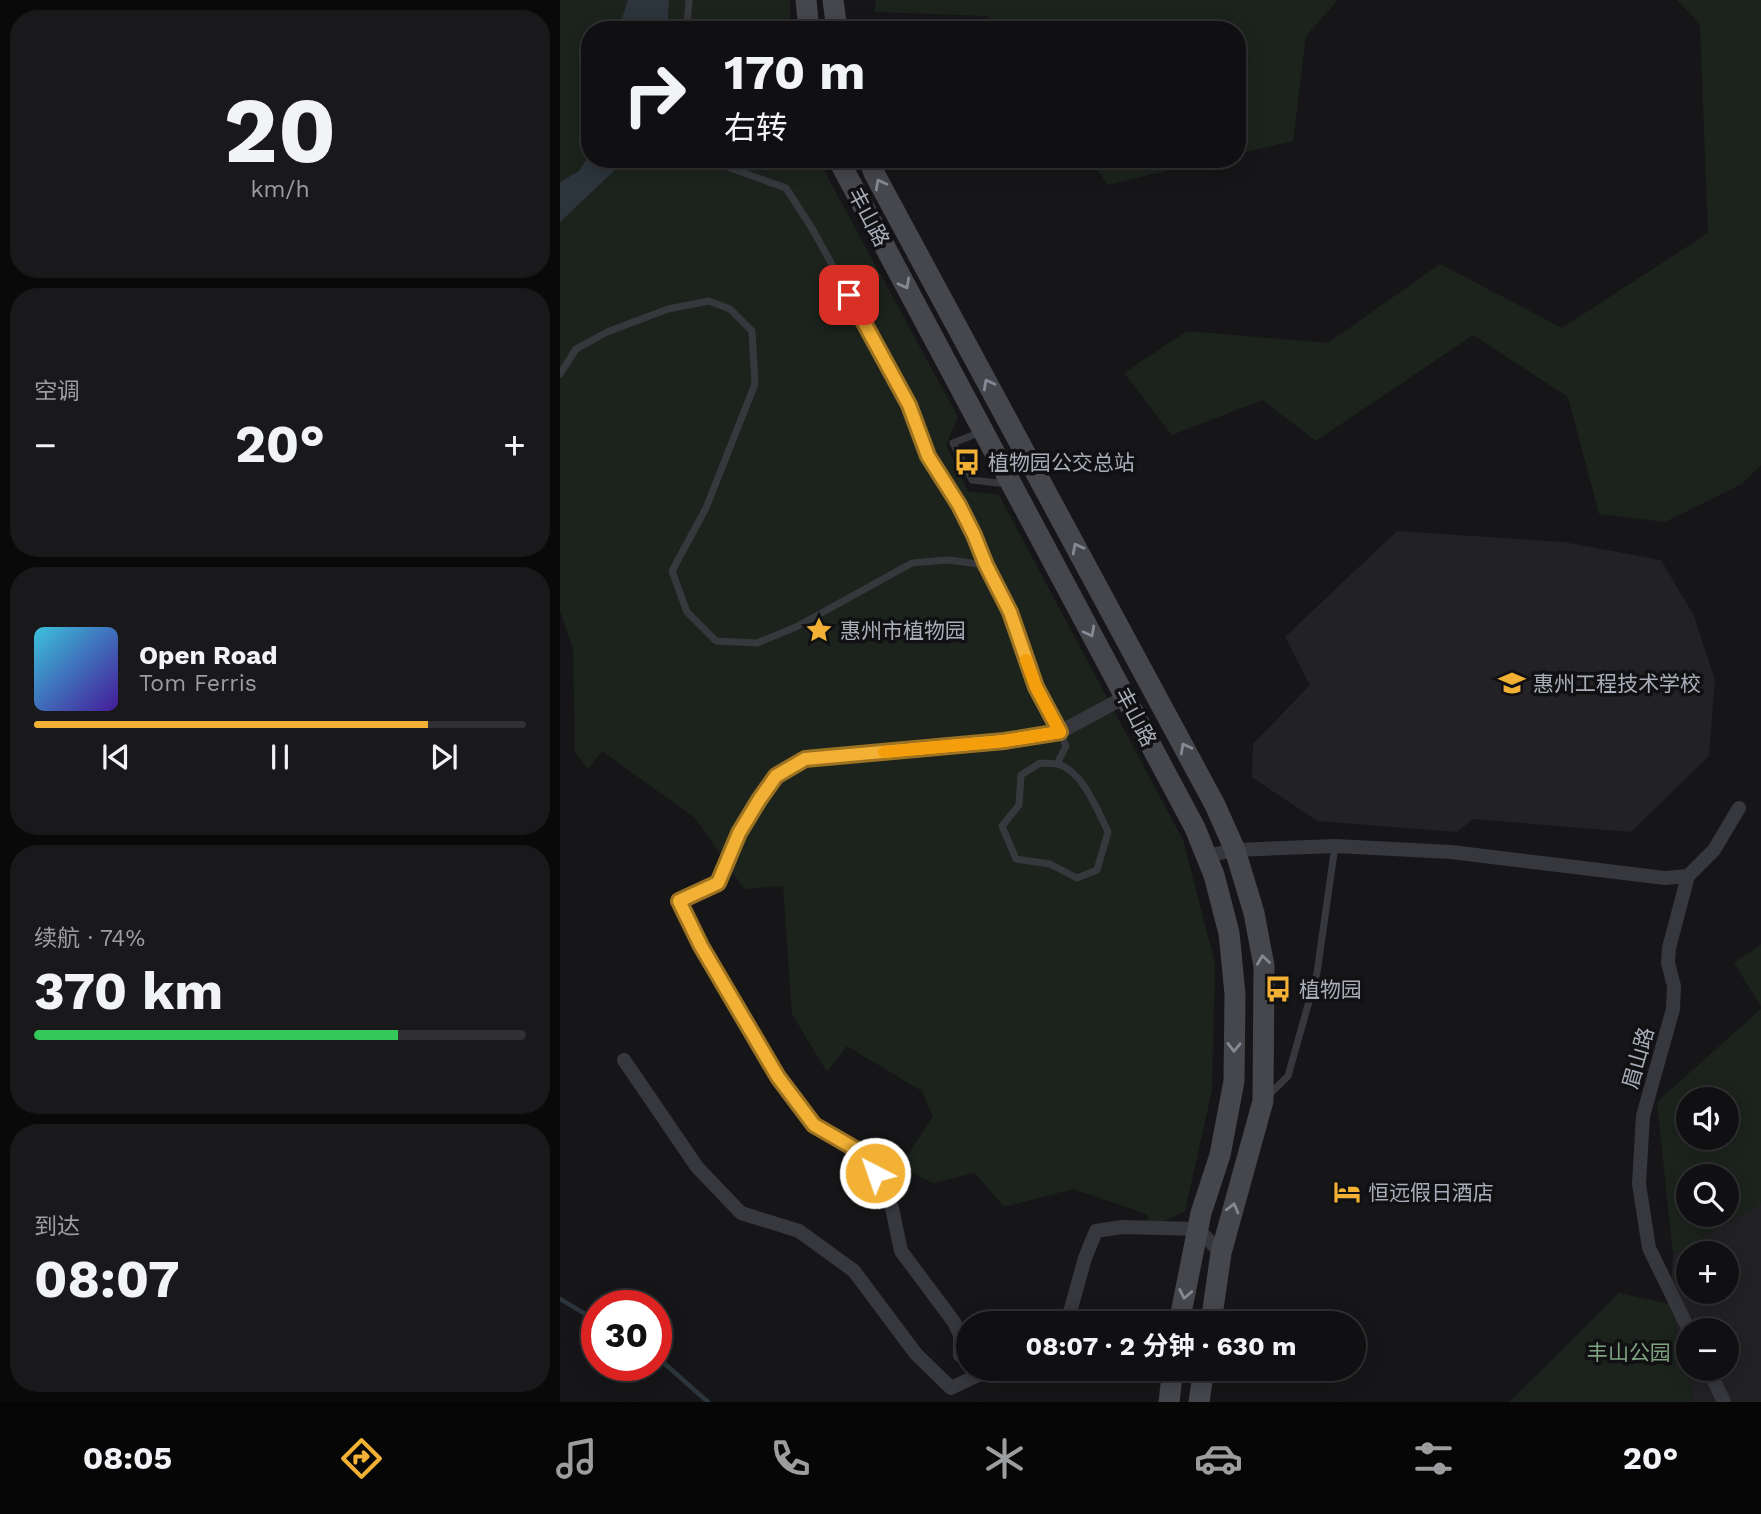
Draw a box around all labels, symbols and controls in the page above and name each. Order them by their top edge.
text: 170 m [724,43,865,101]
icon: right [609,49,700,140]
text: 20 [224,77,336,184]
text: 右转 [724,109,788,147]
text: km/h [250,176,310,203]
one-way arrow [875,178,889,191]
street label: 丰山路 [843,183,895,251]
pin [819,265,879,325]
icon: arrive [830,276,868,314]
one-way arrow [897,277,910,289]
text: 空调 [34,378,80,405]
one-way arrow [983,379,996,391]
text: 20° [235,414,325,475]
text: − [34,423,57,467]
text: + [503,423,526,467]
bus stop icon: 植物园公交总站 [952,447,982,477]
place label: 植物园公交总站 [988,450,1135,475]
one-way arrow [1072,543,1085,555]
place icon: 惠州市植物园 [804,615,834,645]
place label: 惠州市植物园 [840,618,966,643]
one-way arrow [1082,624,1095,637]
text: Open Road [139,640,277,670]
school or university icon: 惠州工程技术学校 [1497,668,1527,698]
text: Tom Ferris [139,670,257,697]
place label: 惠州工程技术学校 [1533,671,1701,696]
street label: 丰山路 [1110,683,1162,751]
icon: previous [97,738,135,776]
icon: pause [261,738,299,776]
icon: next [425,738,463,776]
one-way arrow [1179,743,1193,756]
text: 续航 · 74% [34,925,145,952]
one-way arrow [1255,954,1270,966]
text: 370 km [34,961,223,1022]
bus stop icon: 植物园 [1263,974,1293,1004]
place label: 植物园 [1299,977,1362,1002]
street label: 眉山路 [1617,1024,1659,1092]
one-way arrow [1226,1043,1242,1053]
map controls [1676,1087,1739,1381]
button: sound [1676,1087,1739,1150]
position arrow [838,1136,912,1210]
button: search [1676,1164,1739,1227]
hotel icon: 恒远假日酒店 [1332,1177,1362,1207]
place label: 恒远假日酒店 [1368,1180,1494,1205]
one-way arrow [1225,1202,1239,1214]
text: 到达 [34,1213,80,1240]
button: + [1676,1241,1739,1304]
text: 08:07 [34,1249,180,1310]
one-way arrow [1179,1288,1194,1300]
speed limit sign: 30 [581,1290,672,1381]
button: − [1676,1318,1739,1381]
text: 08:07 · 2 分钟 · 630 m [1025,1331,1297,1361]
park label: 丰山公园 [1587,1340,1671,1365]
icon: directions [337,1434,386,1483]
icon: music [552,1434,601,1483]
icon: phone [766,1434,815,1483]
icon: climate [980,1434,1029,1483]
icon: car [1194,1434,1243,1483]
icon: filters [1409,1434,1458,1483]
text: 08:05 [83,1439,172,1477]
text: 20° [1623,1439,1678,1477]

